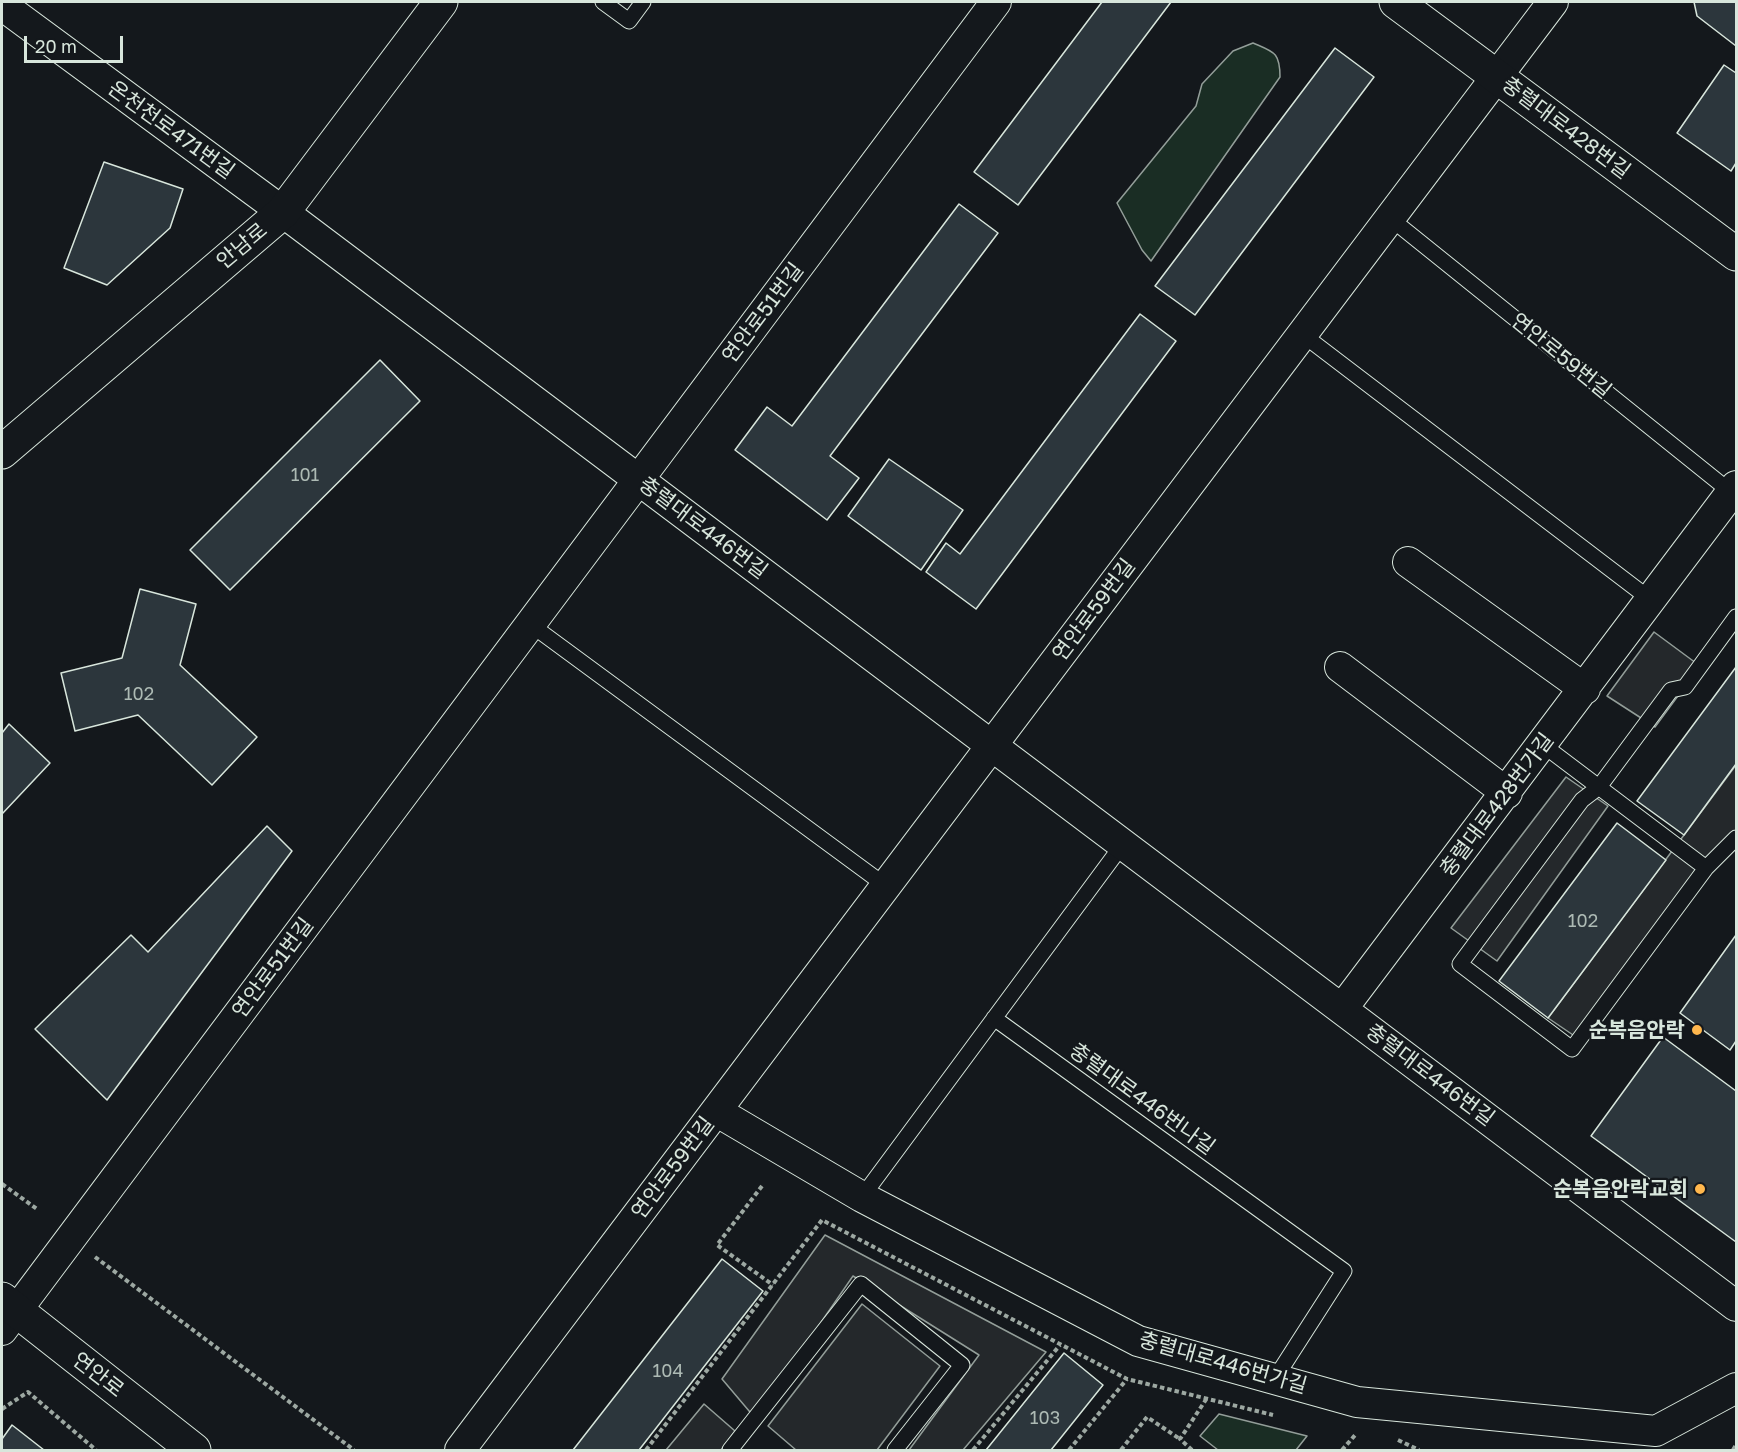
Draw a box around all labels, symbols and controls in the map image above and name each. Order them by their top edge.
scale bar [27,24,126,62]
text: 20 m [35,35,77,57]
street label: 충렬대로428번길 [1497,72,1635,184]
street label: 온천천로471번길 [103,76,239,184]
street label: 안남로 [212,218,272,274]
street label: 연안로51번길 [717,258,809,368]
street label: 연안로59번길 [1506,308,1616,404]
house number: 101 [291,464,319,486]
street label: 충렬대로446번길 [634,472,772,584]
street label: 연안로59번길 [1047,554,1141,666]
house number: 102 [124,683,154,705]
street label: 충렬대로428번가길 [1435,728,1559,882]
house number: 102 [1568,910,1598,932]
street label: 연안로51번길 [227,913,319,1023]
place label: 순복음안락 [1588,1017,1685,1043]
street label: 충렬대로446번길 [1361,1019,1499,1131]
marker: 순복음안락 [1690,1023,1704,1037]
street label: 충렬대로446번나길 [1064,1038,1220,1160]
street label: 연안로59번길 [626,1112,720,1224]
place label: 순복음안락교회 [1553,1176,1688,1202]
marker: 순복음안락교회 [1693,1182,1707,1196]
street label: 충렬대로446번가길 [1136,1327,1310,1399]
street label: 연안로 [67,1347,129,1403]
house number: 104 [653,1360,683,1382]
house number: 103 [1030,1407,1060,1429]

